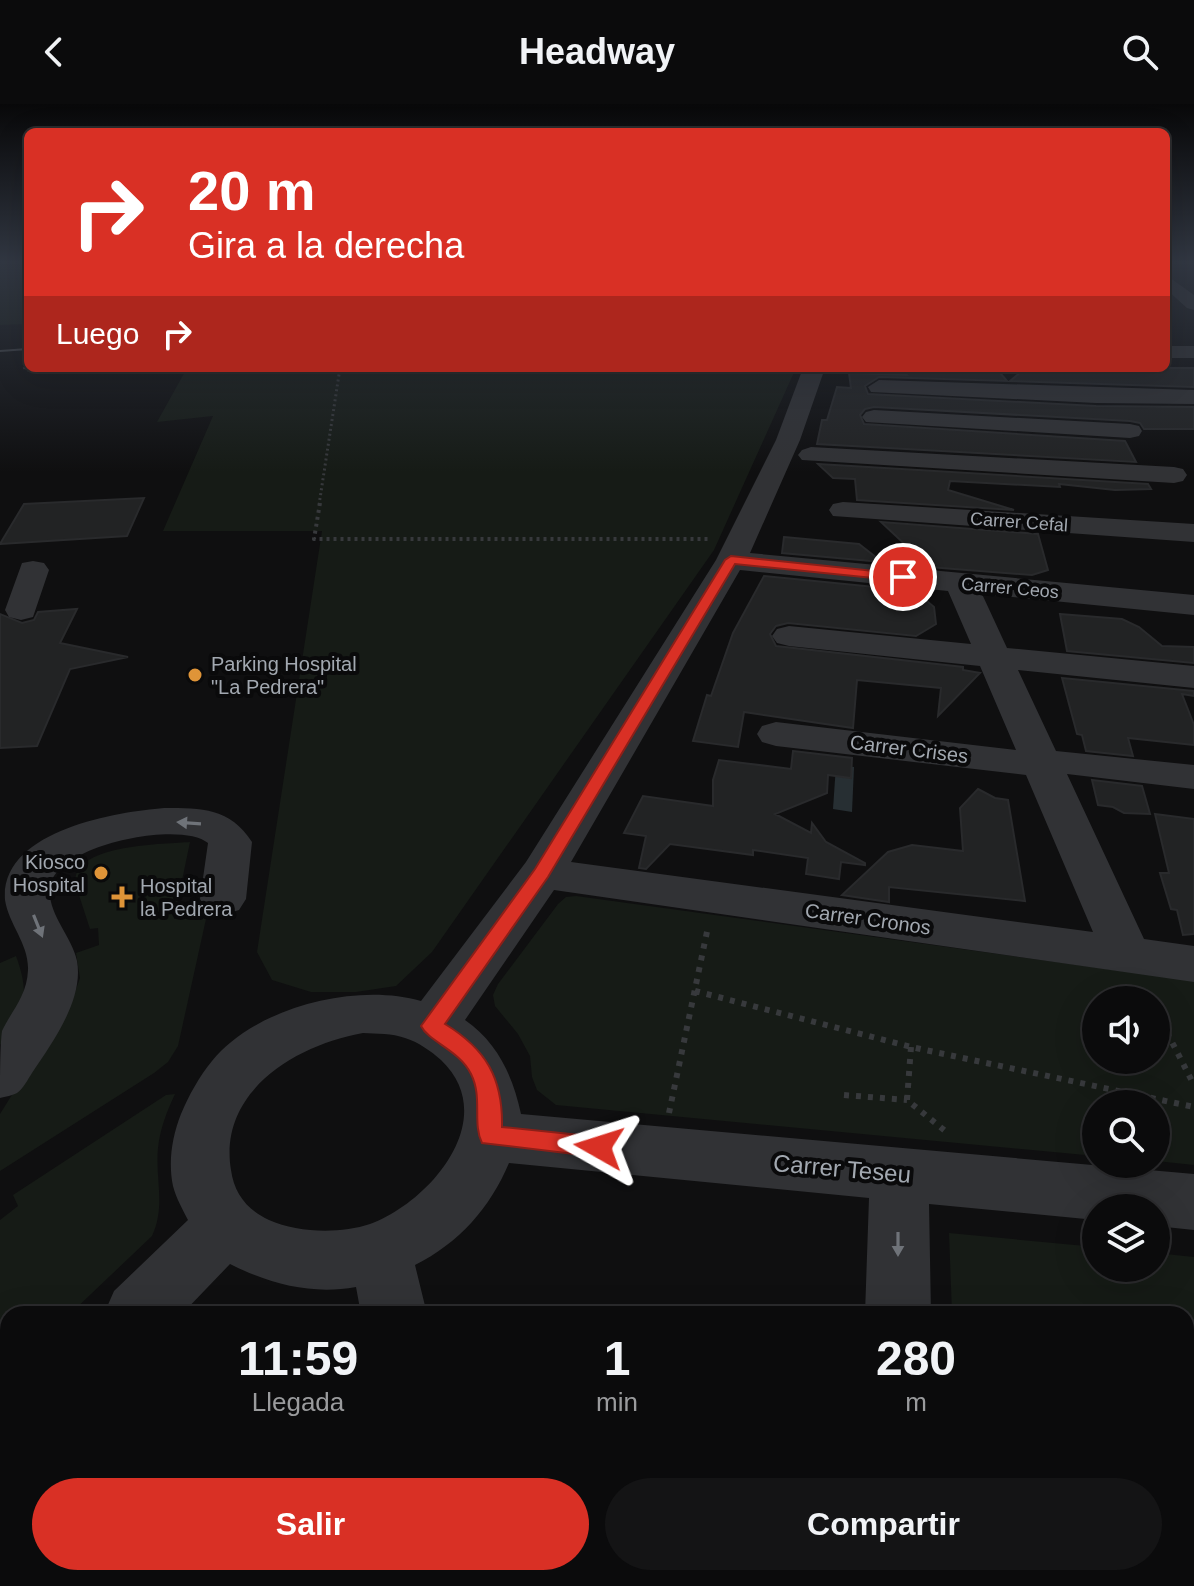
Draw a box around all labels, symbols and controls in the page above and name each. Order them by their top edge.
icon: back [32,30,76,74]
icon: search [1118,30,1162,74]
text: Headway [519,31,675,72]
text: 20 m [188,159,316,222]
icon: right [56,160,160,264]
text: Gira a la derecha [188,225,464,266]
icon: right [155,312,199,356]
text: Luego [56,317,139,350]
street label: Carrer Cefal [969,509,1069,535]
pin [869,543,937,611]
icon: arrive [881,555,925,599]
street label: Carrer Ceos [960,574,1060,602]
place label: Parking Hospital "La Pedrera" [211,653,357,698]
marker: Parking Hospital "La Pedrera" [186,666,204,684]
street label: Carrer Crises [849,731,969,767]
one-way arrow [176,816,201,829]
place label: Kiosco Hospital [13,851,85,896]
marker: Kiosco Hospital [92,864,110,882]
place label: Hospital la Pedrera [140,875,233,920]
marker: Hospital la Pedrera [111,886,133,908]
street label: Carrer Cronos [804,899,932,939]
one-way arrow [32,914,45,938]
map controls [1082,986,1170,1282]
button: sound [1082,986,1170,1074]
button: search [1082,1090,1170,1178]
position arrow [557,1105,641,1189]
street label: Carrer Teseu [772,1149,912,1188]
button: layers [1082,1194,1170,1282]
one-way arrow [892,1232,904,1257]
text: 11:59 [238,1332,358,1385]
text: 1 [604,1332,630,1385]
text: 280 [876,1332,956,1385]
text: Llegada [252,1387,344,1417]
text: min [596,1387,638,1417]
text: m [905,1387,927,1417]
button: Salir [32,1478,589,1570]
button: Compartir [605,1478,1162,1570]

